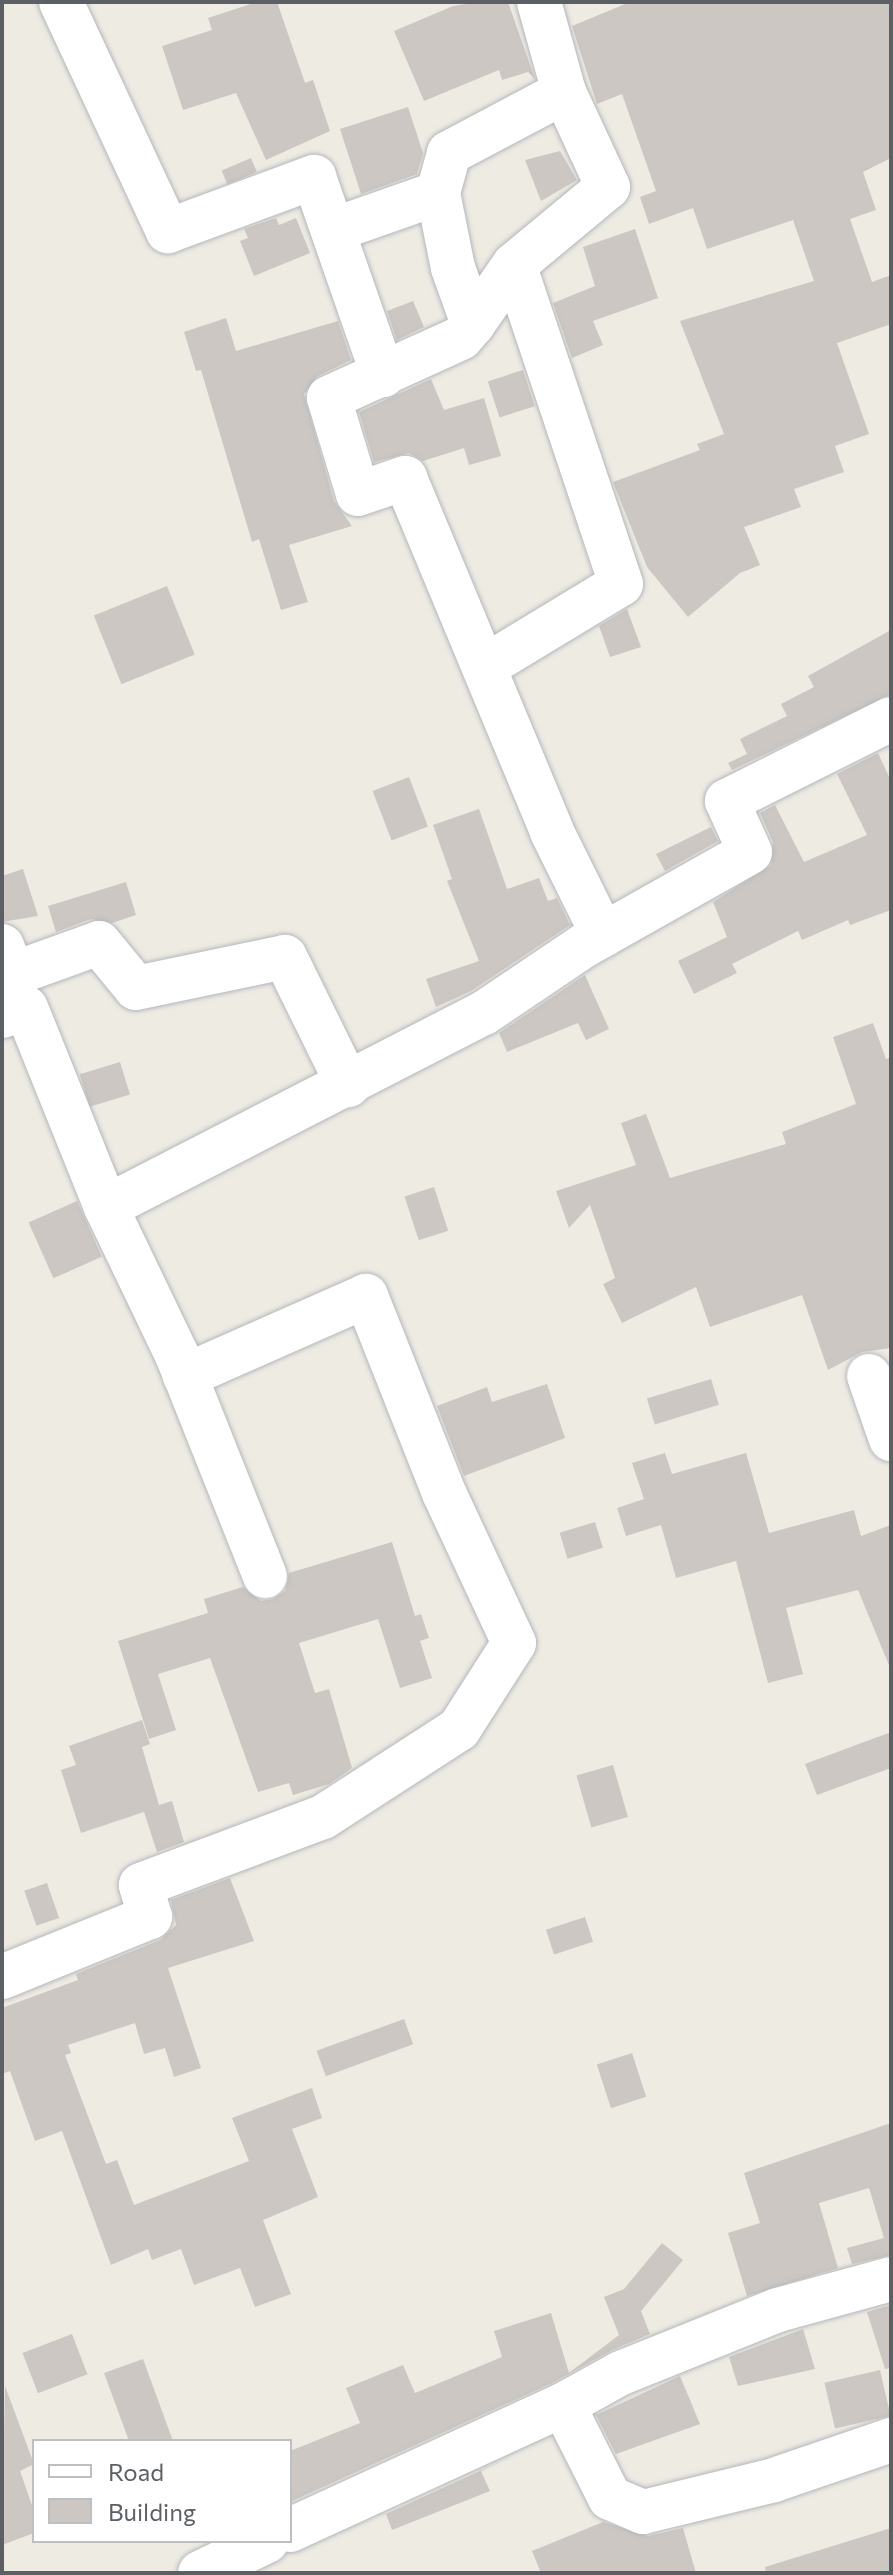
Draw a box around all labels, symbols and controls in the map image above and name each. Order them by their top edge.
legend [32,2439,292,2543]
text: Road [108,2457,164,2486]
text: Building [108,2497,196,2526]

